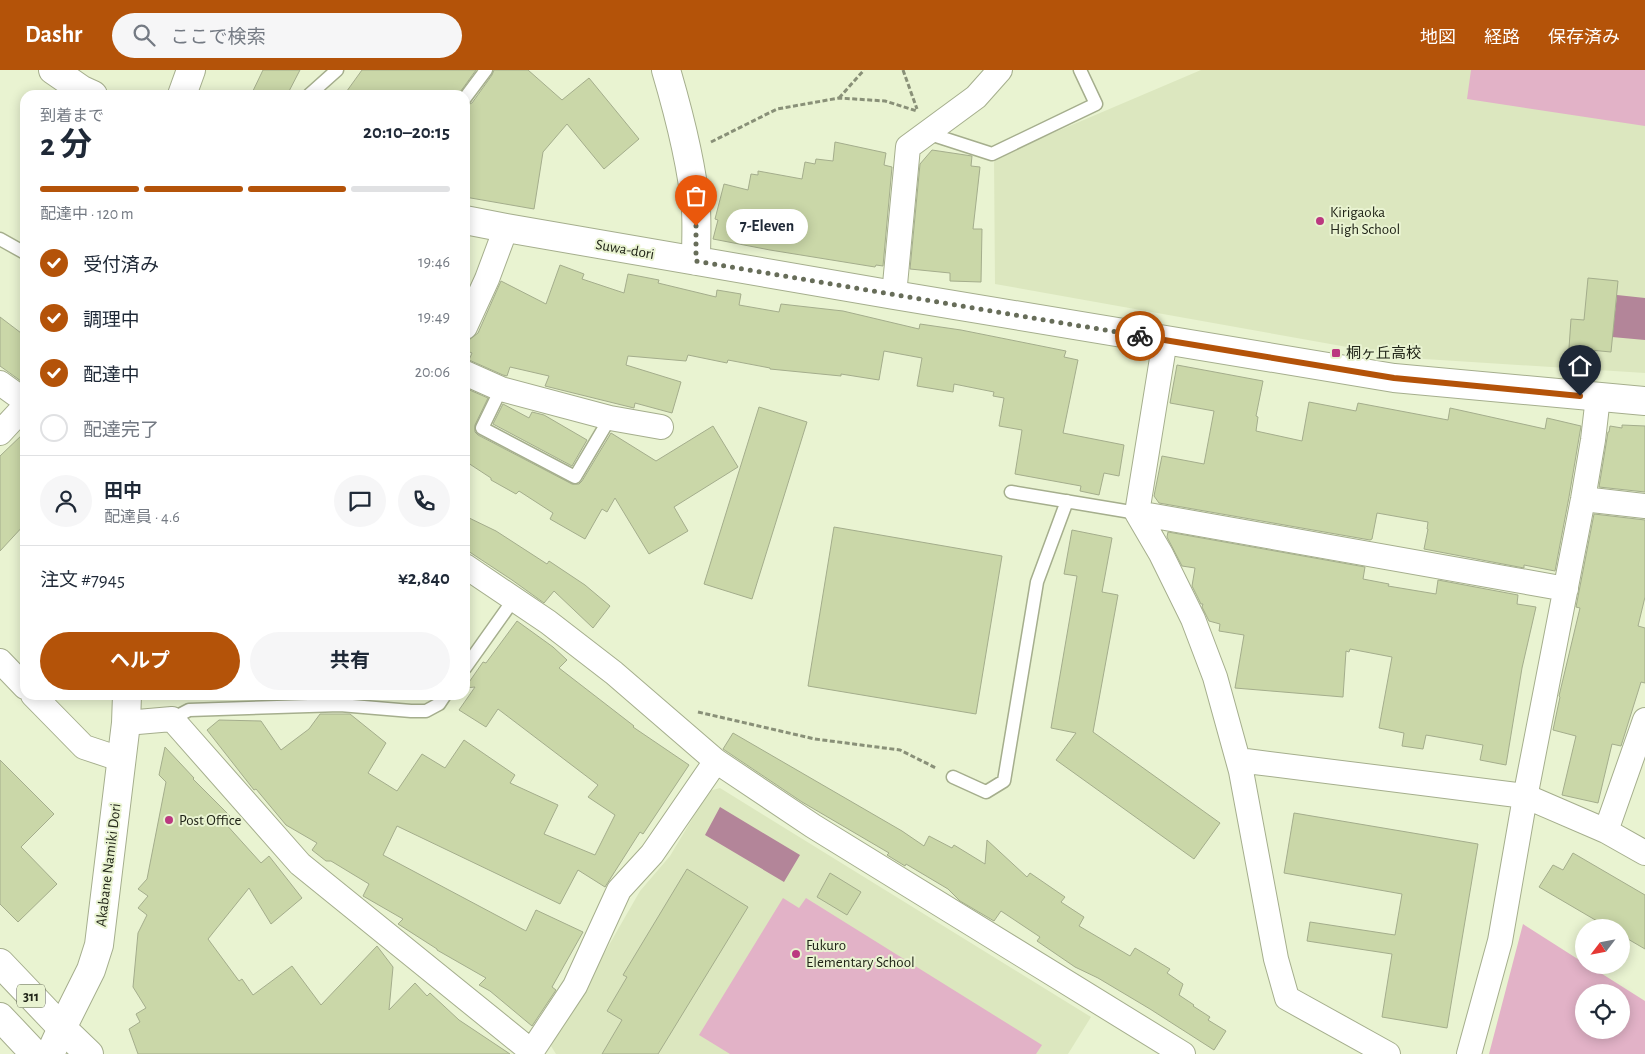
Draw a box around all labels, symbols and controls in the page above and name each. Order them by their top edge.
search box [112,13,462,58]
icon: search [130,21,158,49]
text: Dashr [25,23,82,47]
text: ここで検索 [170,28,265,47]
text: 地図 [1420,29,1456,47]
text: 経路 [1484,29,1520,47]
text: 保存済み [1548,29,1620,47]
text: 到着まで [40,108,104,124]
text: 20:10–20:15 [363,123,450,142]
text: 2 分 [40,129,92,161]
pin [675,175,717,226]
icon: bag [682,182,710,210]
place label: Kirigaoka High School [1330,205,1400,237]
text: 配達中 · 120 m [40,206,134,222]
callout: 7-Eleven [726,208,808,244]
marker: Kirigaoka High School [1314,215,1326,227]
text: 7-Eleven [740,218,794,234]
street label: Suwa-dori [594,237,655,262]
icon: check [40,249,68,277]
text: 19:46 [418,254,450,270]
text: 受付済み [83,256,159,275]
icon: check [40,304,68,332]
text: 19:49 [418,309,450,325]
text: 調理中 [83,311,140,330]
courier [1115,311,1165,361]
icon: bike [1126,322,1154,350]
place label: 桐ヶ丘高校 [1346,345,1421,361]
pin [1559,345,1601,396]
marker: 桐ヶ丘高校 [1330,347,1342,359]
icon: home [1566,352,1594,380]
icon: check [40,359,68,387]
text: 20:06 [415,364,450,380]
text: 配達中 [83,366,140,385]
text: 配達完了 [83,421,159,440]
button: person [40,475,92,527]
button: chat [334,475,386,527]
button: phone [398,475,450,527]
text: 田中 [104,482,142,501]
text: 配達員 · 4.6 [104,509,180,525]
text: ¥2,840 [398,569,450,588]
text: 注文 #7945 [40,571,125,590]
button: ヘルプ [40,632,240,690]
button: 共有 [250,632,450,690]
street label: Akabane Namiki Dori [93,802,124,928]
place label: Post Office [179,813,242,828]
marker: Post Office [163,814,175,826]
north arrow [1575,919,1630,974]
map controls [1575,919,1630,1039]
place label: Fukuro Elementary School [806,938,915,970]
marker: Fukuro Elementary School [790,948,802,960]
road number: 311 [17,984,45,1008]
button: locate [1575,984,1630,1039]

